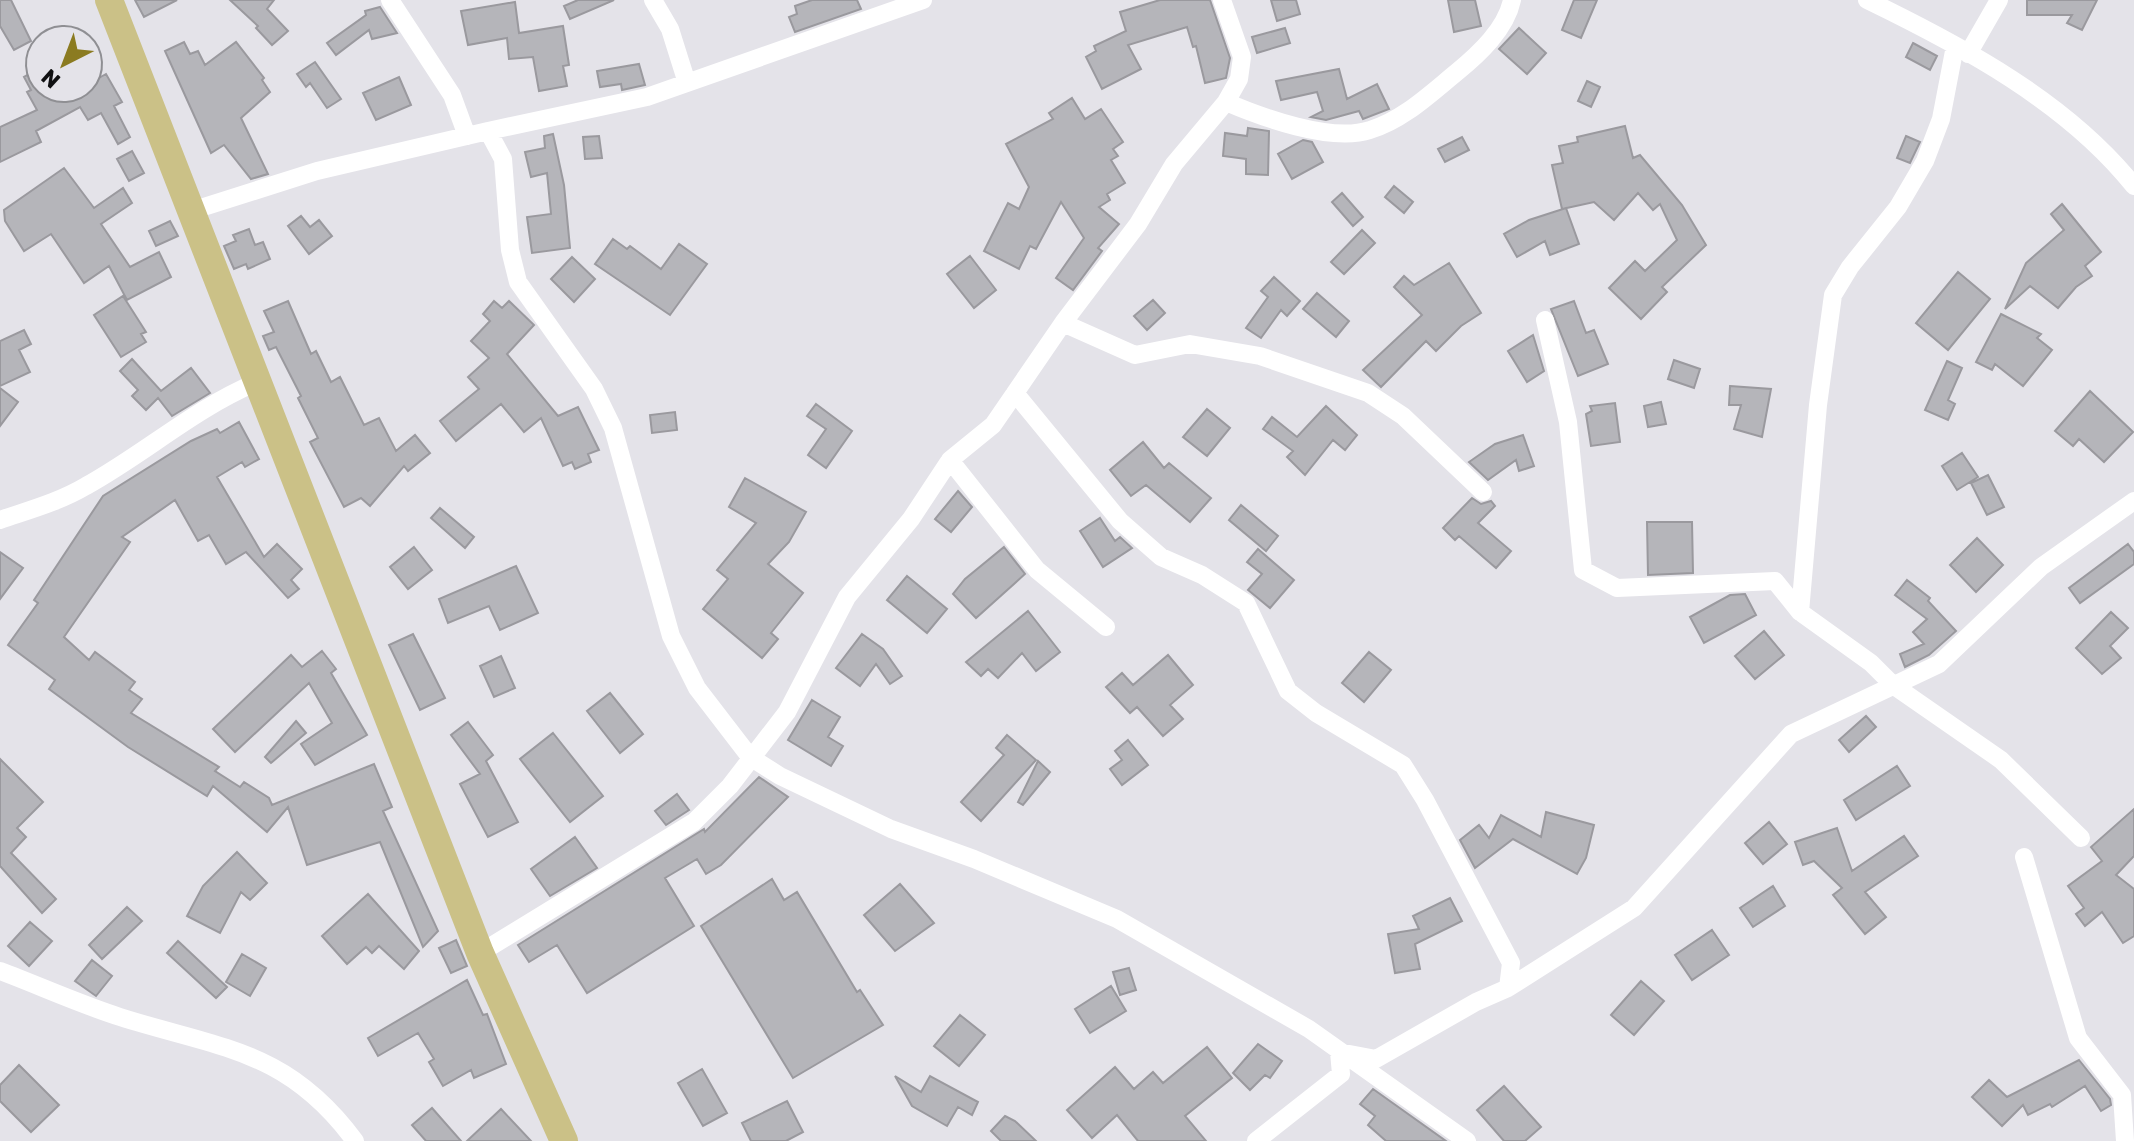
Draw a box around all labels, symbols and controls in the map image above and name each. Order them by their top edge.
north arrow [24,24,104,104]
text: N [36,63,66,94]

